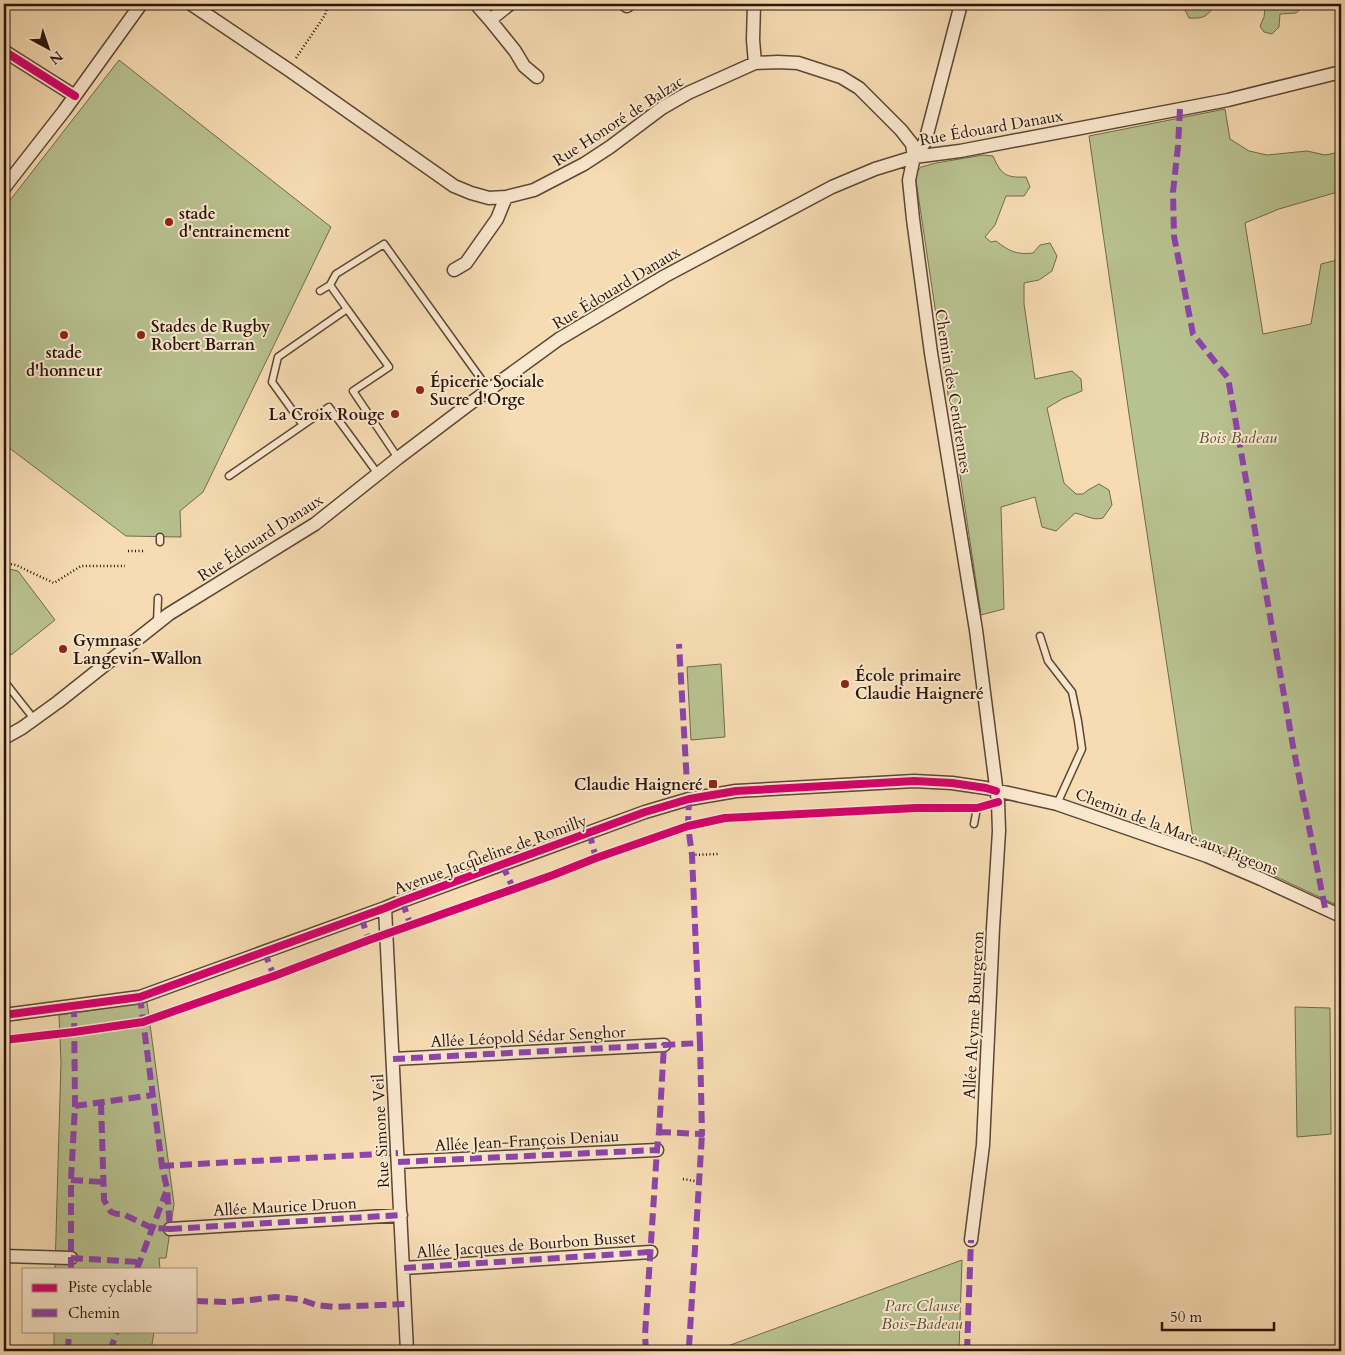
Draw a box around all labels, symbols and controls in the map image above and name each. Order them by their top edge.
north arrow [22,22,72,72]
text: N [45,46,67,69]
street label: Rue Honoré de Balzac [549,70,688,171]
street label: Rue Édouard Danaux [918,105,1065,151]
place label: stade d'entrainement [179,203,290,243]
marker: stade d'entrainement [163,216,175,228]
street label: Rue Édouard Danaux [549,241,685,335]
street label: Chemin des Cendrennes [929,307,977,475]
place label: Stades de Rugby Robert Barran [151,316,270,356]
marker: stade d'honneur [58,329,70,341]
marker: Stades de Rugby Robert Barran [135,329,147,341]
place label: stade d'honneur [26,342,103,382]
place label: Épicerie Sociale Sucre d'Orge [430,370,544,411]
marker: Épicerie Sociale Sucre d'Orge [414,384,426,396]
place label: La Croix Rouge [269,404,385,426]
marker: La Croix Rouge [389,408,401,420]
park label: Bois Badeau [1199,427,1277,449]
street label: Rue Édouard Danaux [194,489,328,587]
place label: Gymnase Langevin-Wallon [73,630,203,670]
marker: Gymnase Langevin-Wallon [57,643,69,655]
place label: École primaire Claudie Haigneré [855,664,984,705]
marker: École primaire Claudie Haigneré [839,678,851,690]
place label: Claudie Haigneré [574,774,703,796]
marker: Claudie Haigneré [707,778,719,790]
street label: Chemin de la Mare aux Pigeons [1072,783,1281,881]
street label: Avenue Jacqueline de Romilly [391,810,591,900]
street label: Allée Alcyme Bourgeron [959,930,989,1100]
street label: Allée Léopold Sédar Senghor [430,1021,626,1053]
street label: Rue Simone Veil [367,1073,395,1189]
street label: Allée Jean-François Deniau [434,1125,620,1157]
street label: Allée Maurice Druon [213,1192,357,1222]
street label: Allée Jacques de Bourbon Busset [416,1226,636,1264]
legend [22,1268,198,1332]
text: Piste cyclable [68,1277,152,1297]
park label: Parc Clause Bois-Badeau [881,1295,963,1335]
scale bar [1162,1300,1275,1332]
text: Chemin [68,1303,120,1323]
text: 50 m [1170,1307,1202,1327]

